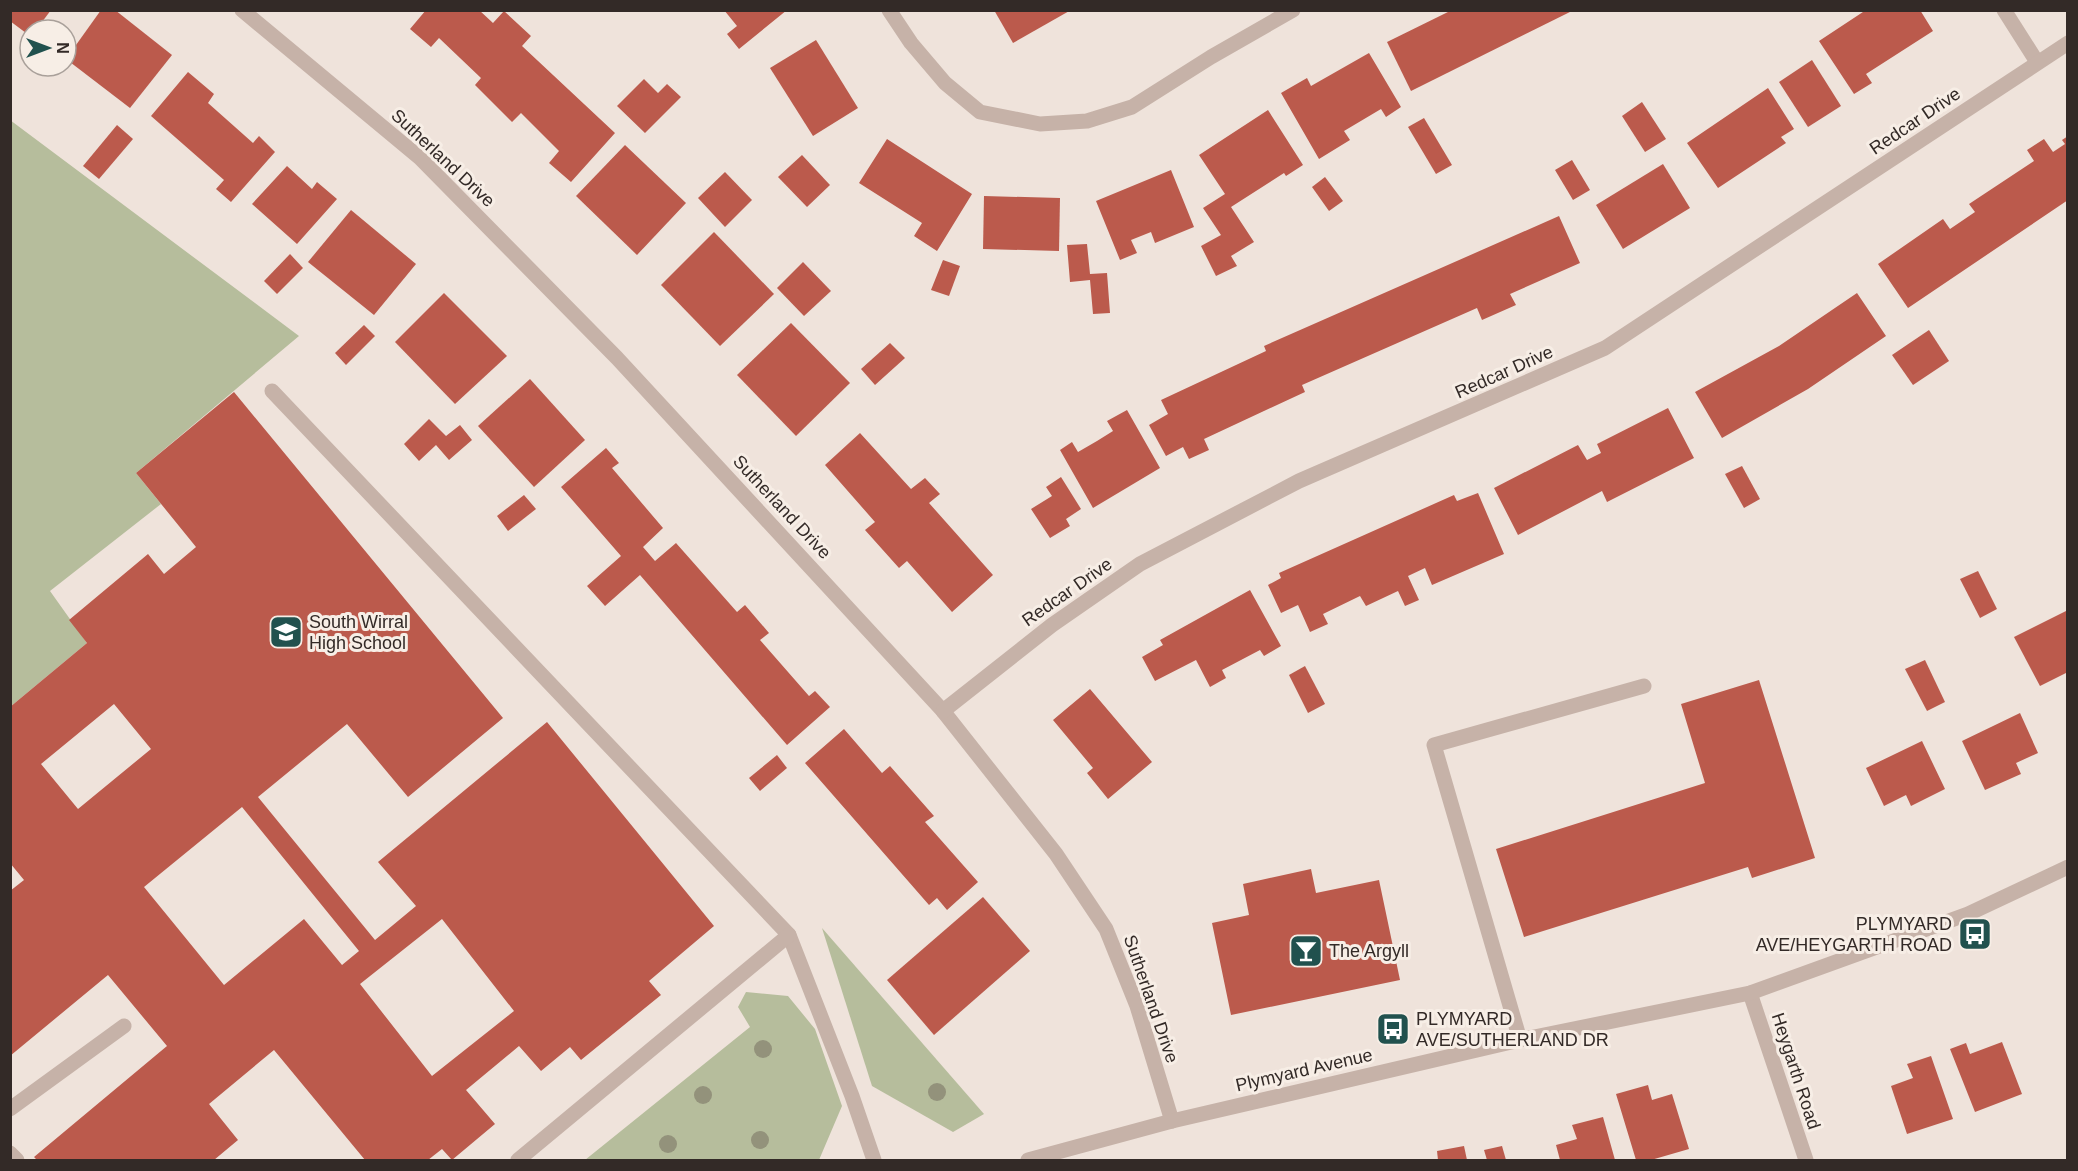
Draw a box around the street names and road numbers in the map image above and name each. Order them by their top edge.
street label: Redcar Drive [1866,83,1964,159]
street label: Sutherland Drive [387,105,499,211]
street label: Redcar Drive [1452,342,1556,402]
street label: Sutherland Drive [729,451,835,563]
street label: Redcar Drive [1018,554,1116,630]
street label: Sutherland Drive [1120,932,1182,1066]
street label: Heygarth Road [1768,1010,1824,1132]
street label: Plymyard Avenue [1234,1045,1374,1095]

